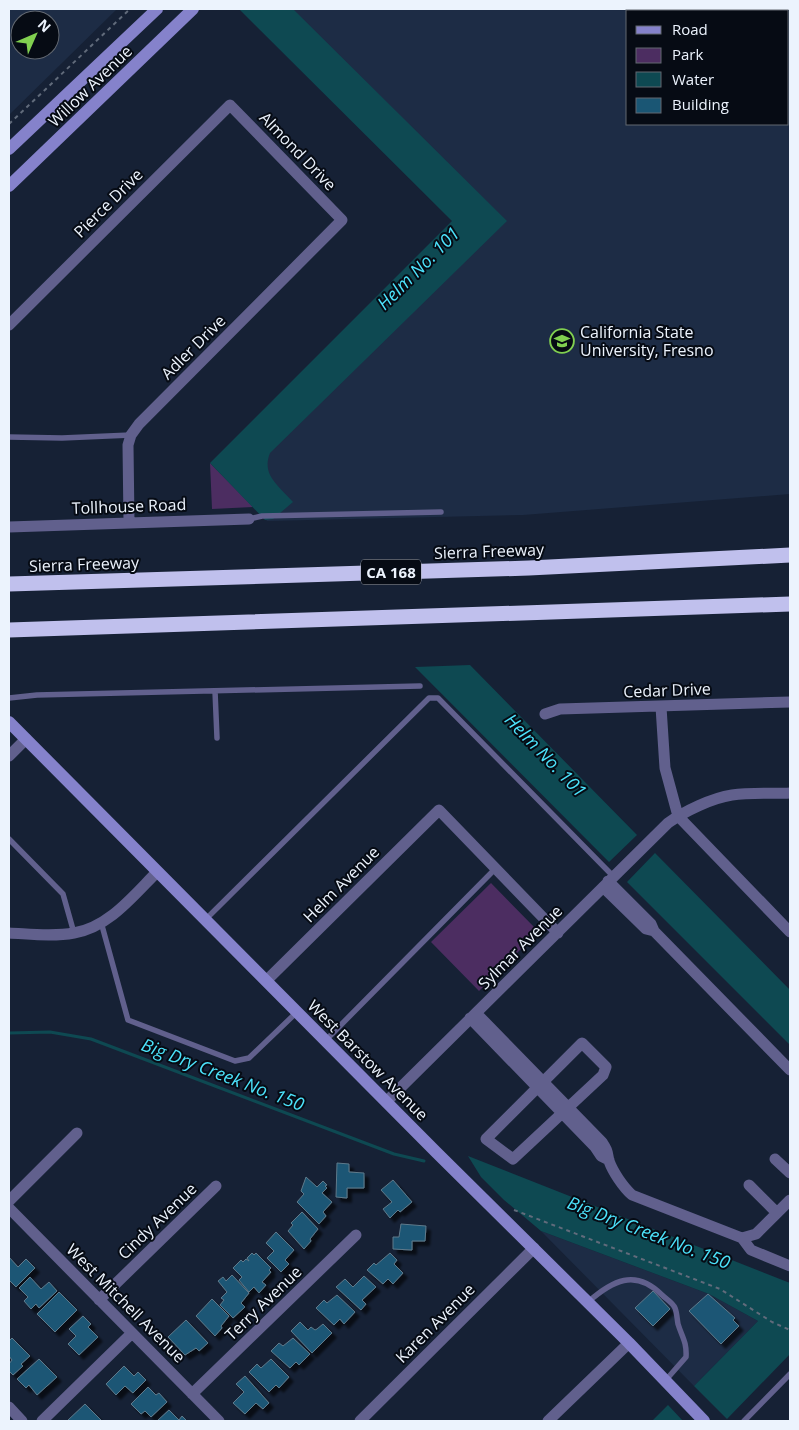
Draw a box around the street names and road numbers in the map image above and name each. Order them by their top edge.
street label: Willow Avenue [43,40,137,132]
street label: Almond Drive [255,107,341,195]
street label: Pierce Drive [69,164,147,242]
street label: Adler Drive [156,310,230,384]
street label: Tollhouse Road [71,493,187,519]
street label: Sierra Freeway [434,538,545,564]
street label: Sierra Freeway [29,551,140,577]
road number: CA 168 [361,560,421,584]
street label: Cedar Drive [623,677,711,703]
street label: Helm Avenue [298,841,384,927]
street label: Sylmar Avenue [473,900,567,994]
street label: West Barstow Avenue [303,995,433,1125]
street label: Cindy Avenue [113,1178,201,1264]
street label: West Mitchell Avenue [62,1239,190,1367]
street label: Terry Avenue [220,1261,306,1345]
street label: Karen Avenue [390,1278,480,1368]

